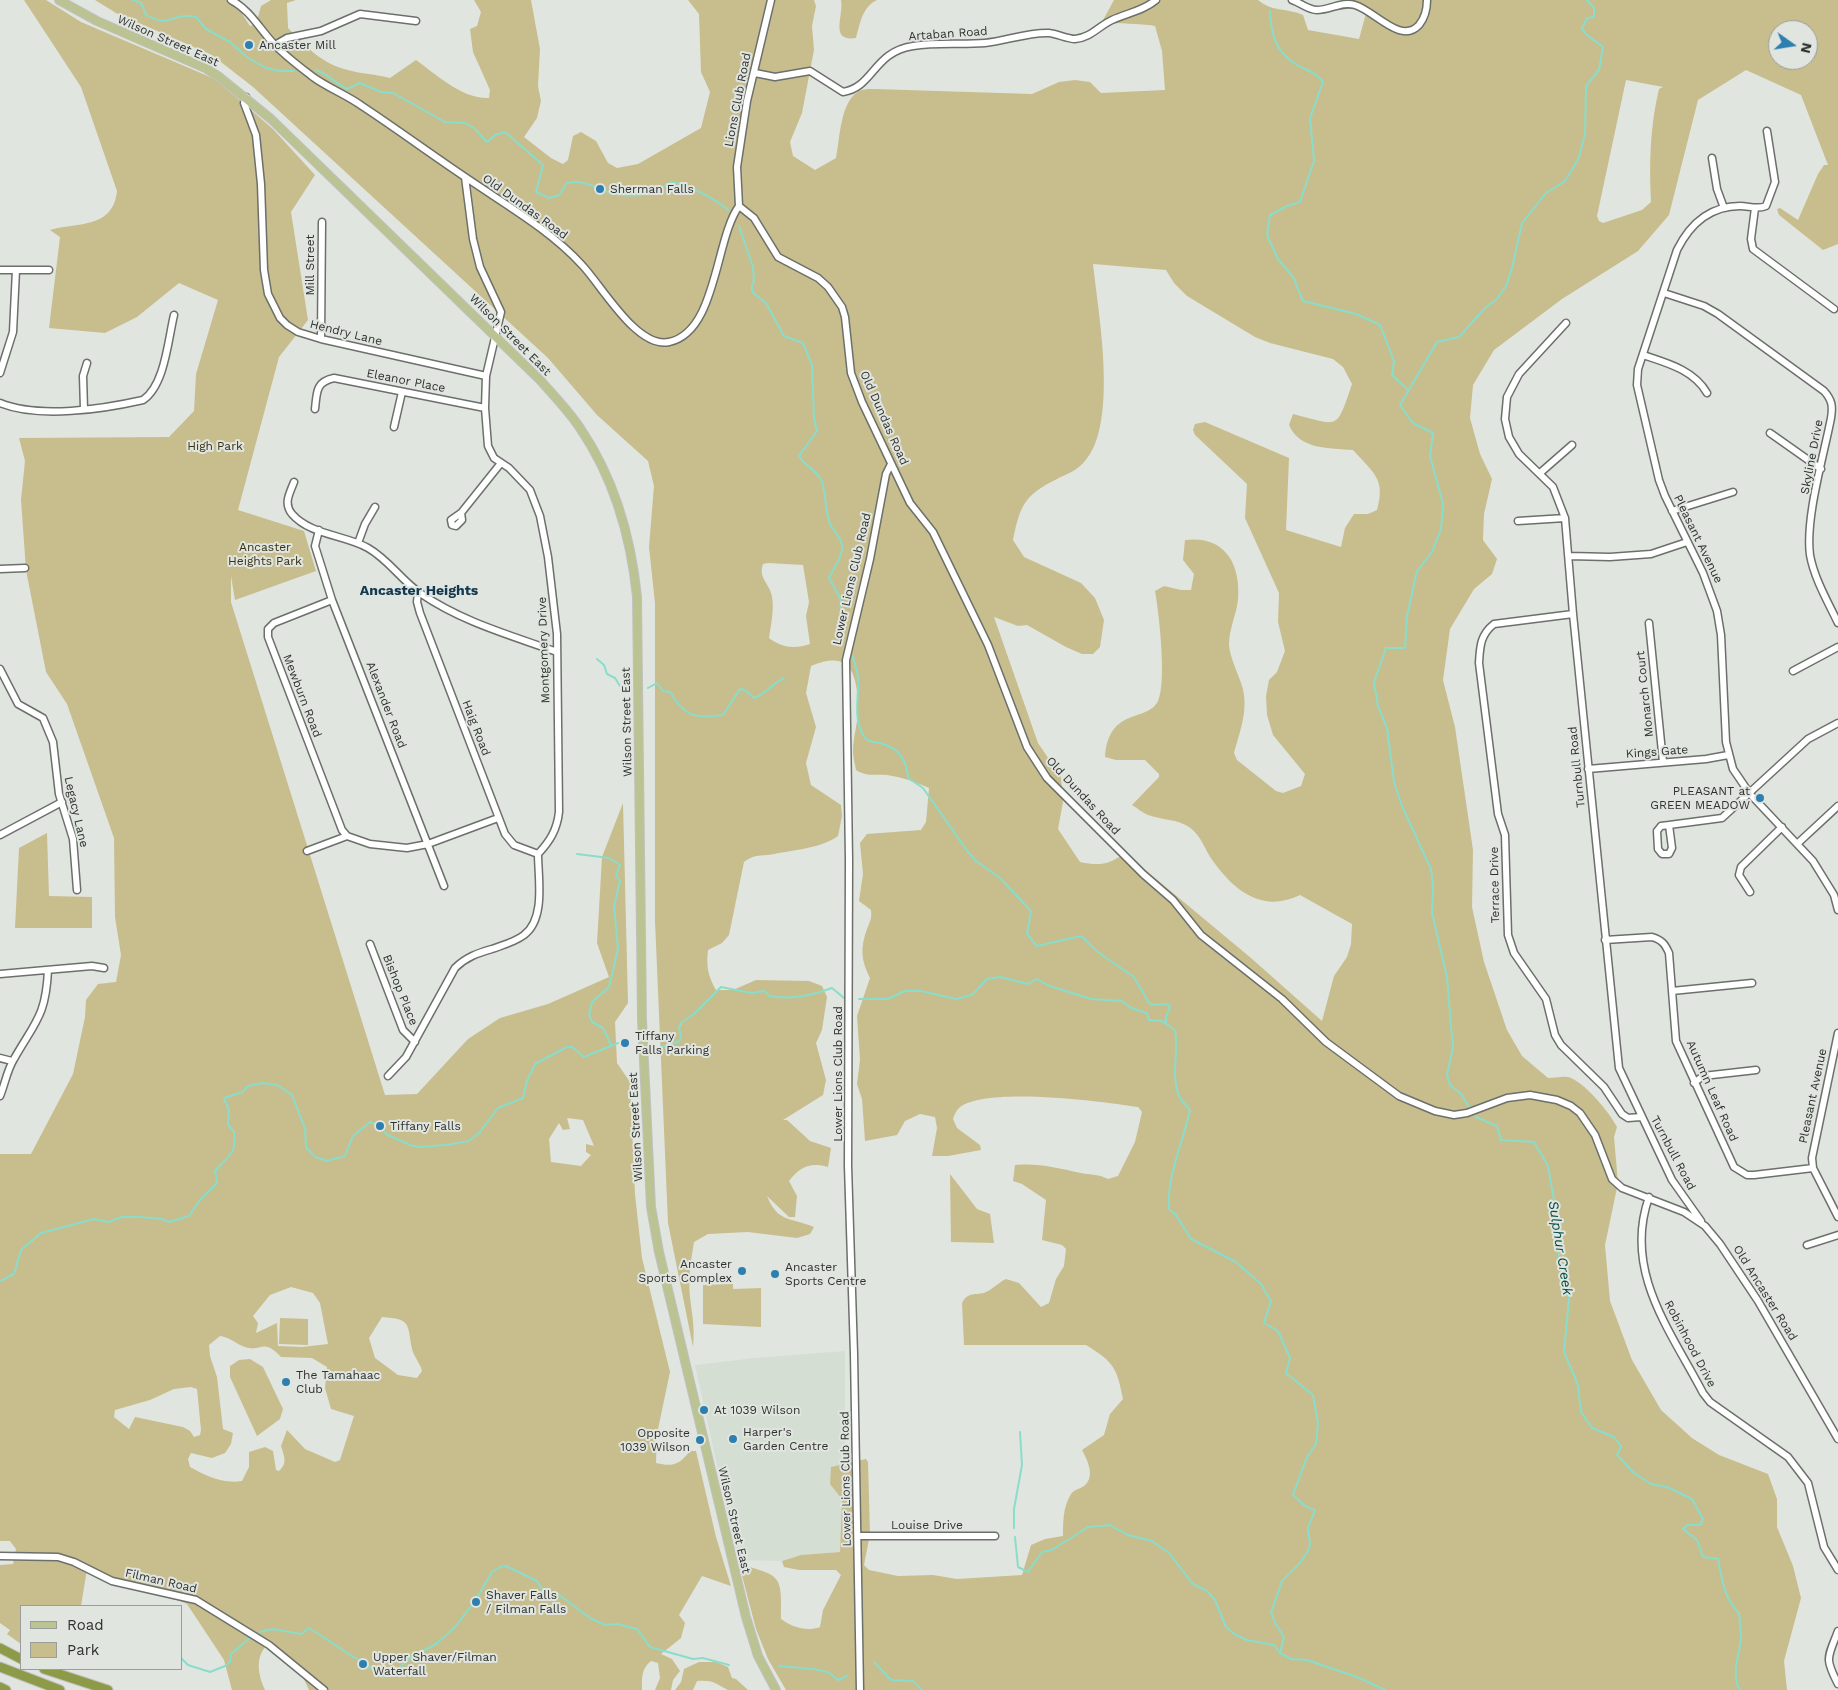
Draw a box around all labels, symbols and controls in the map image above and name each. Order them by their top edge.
street label: Wilson Street East [115,12,221,70]
north arrow [1768,20,1818,70]
street label: Artaban Road [908,24,988,44]
place label: Ancaster Mill [259,38,336,52]
marker: Ancaster Mill [243,39,255,51]
text: N [1798,41,1816,55]
street label: Lions Club Road [722,52,754,148]
street label: Old Dundas Road [480,171,570,243]
place label: Sherman Falls [610,182,694,196]
marker: Sherman Falls [594,183,606,195]
street label: Mill Street [303,235,317,295]
street label: Wilson Street East [466,291,554,379]
street label: Hendry Lane [308,317,384,349]
street label: Eleanor Place [365,366,447,396]
street label: Old Dundas Road [857,369,911,467]
street label: Skyline Drive [1798,418,1826,496]
park label: High Park [187,439,243,453]
street label: Pleasant Avenue [1670,492,1726,586]
street label: Lower Lions Club Road [830,511,874,647]
park label: Ancaster Heights Park [228,540,302,568]
district label: Ancaster Heights [360,583,478,599]
street label: Montgomery Drive [535,596,553,704]
street label: Monarch Court [1633,650,1657,738]
street label: Mewburn Road [280,653,324,739]
street label: Alexander Road [363,660,409,750]
street label: Wilson Street East [619,667,635,777]
street label: Haig Road [459,698,493,758]
street label: Turnbull Road [1566,726,1588,808]
street label: Kings Gate [1625,743,1689,761]
street label: Old Dundas Road [1043,754,1123,838]
street label: Legacy Lane [61,775,91,849]
place label: PLEASANT at GREEN MEADOW [1650,784,1750,812]
marker: PLEASANT at GREEN MEADOW [1754,792,1766,804]
street label: Terrace Drive [1487,846,1503,924]
street label: Bishop Place [379,953,421,1027]
street label: Lower Lions Club Road [831,1006,845,1142]
place label: Tiffany Falls Parking [635,1029,709,1057]
marker: Tiffany Falls Parking [619,1037,631,1049]
street label: Autumn Leaf Road [1683,1038,1741,1144]
street label: Pleasant Avenue [1796,1047,1830,1145]
street label: Wilson Street East [626,1072,646,1182]
street label: Turnbull Road [1647,1113,1699,1193]
place label: Tiffany Falls [390,1119,461,1133]
marker: Tiffany Falls [374,1120,386,1132]
water label: Sulphur Creek [1544,1200,1576,1296]
street label: Old Ancaster Road [1730,1243,1800,1343]
place label: Ancaster Sports Complex [639,1257,732,1285]
place label: Ancaster Sports Centre [785,1260,866,1288]
marker: Ancaster Sports Complex [736,1265,748,1277]
marker: Ancaster Sports Centre [769,1268,781,1280]
street label: Robinhood Drive [1661,1298,1719,1390]
place label: The Tamahaac Club [296,1368,380,1396]
marker: The Tamahaac Club [280,1376,292,1388]
place label: At 1039 Wilson [714,1403,800,1417]
marker: At 1039 Wilson [698,1404,710,1416]
street label: Lower Lions Club Road [838,1411,854,1547]
place label: Harper's Garden Centre [743,1425,828,1453]
place label: Opposite 1039 Wilson [620,1426,690,1454]
marker: Harper's Garden Centre [727,1433,739,1445]
marker: Opposite 1039 Wilson [694,1434,706,1446]
street label: Wilson Street East [715,1465,753,1575]
street label: Louise Drive [891,1518,963,1532]
street label: Filman Road [124,1566,198,1596]
place label: Shaver Falls / Filman Falls [486,1588,566,1616]
marker: Shaver Falls / Filman Falls [470,1596,482,1608]
legend [20,1605,182,1670]
text: Road [67,1616,104,1634]
text: Park [67,1641,99,1659]
place label: Upper Shaver/Filman Waterfall [373,1650,497,1678]
marker: Upper Shaver/Filman Waterfall [357,1658,369,1670]

